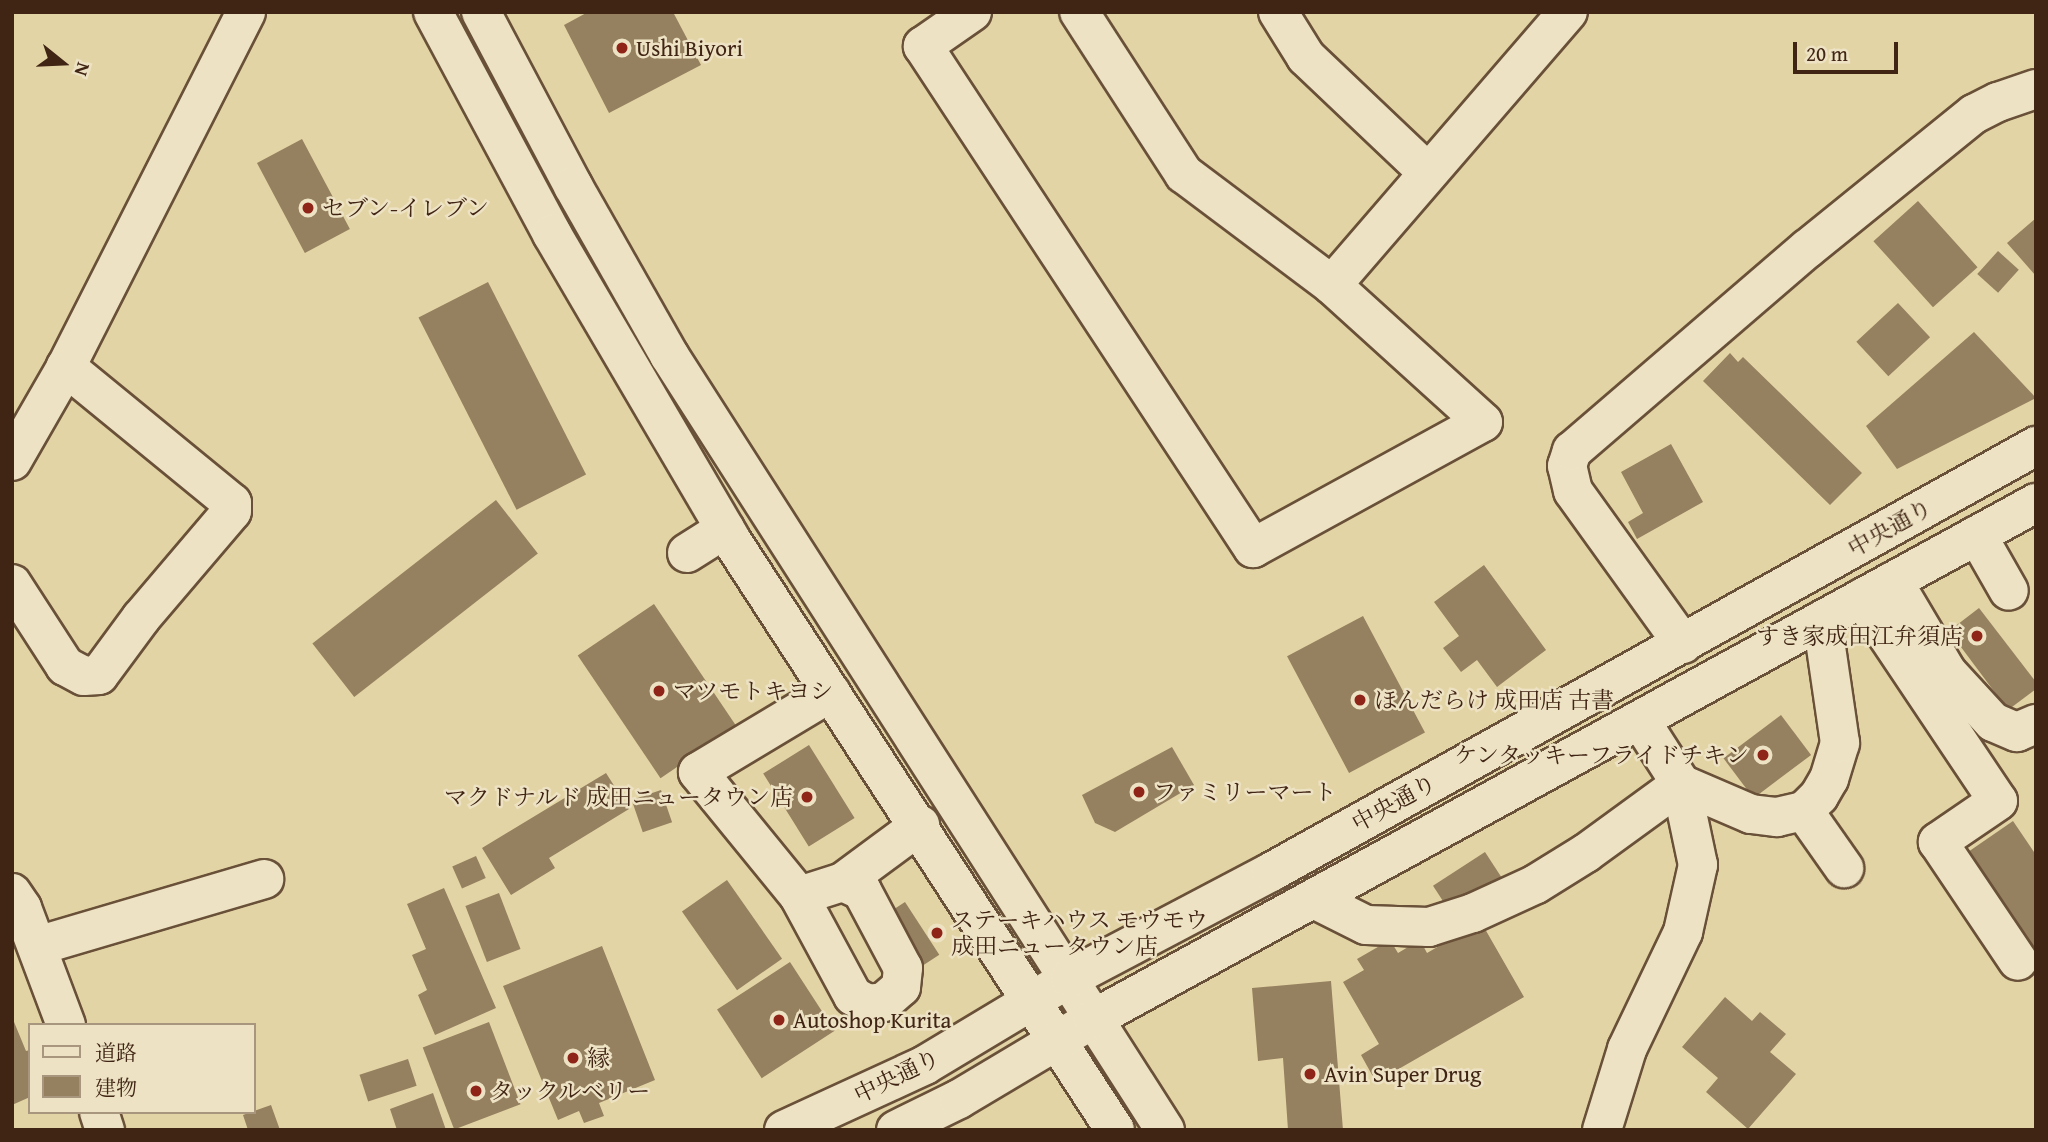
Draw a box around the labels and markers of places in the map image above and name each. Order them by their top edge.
place label: Ushi Biyori [636,34,743,62]
marker: Ushi Biyori [614,40,630,56]
place label: セブン-イレブン [322,194,491,222]
marker: セブン-イレブン [300,200,316,216]
place label: すき家成田江弁須店 [1756,622,1963,650]
marker: すき家成田江弁須店 [1969,628,1985,644]
place label: マツモトキヨシ [673,677,834,705]
marker: マツモトキヨシ [651,683,667,699]
place label: ほんだらけ 成田店 古書 [1374,686,1614,714]
marker: ほんだらけ 成田店 古書 [1352,692,1368,708]
place label: ケンタッキーフライドチキン [1450,741,1749,769]
marker: ケンタッキーフライドチキン [1755,747,1771,763]
place label: ファミリーマート [1153,778,1337,806]
place label: マクドナルド 成田ニュータウン店 [443,783,793,811]
marker: ファミリーマート [1131,784,1147,800]
marker: マクドナルド 成田ニュータウン店 [799,789,815,805]
place label: ステーキハウス モウモウ 成田ニュータウン店 [951,906,1209,960]
marker: ステーキハウス モウモウ 成田ニュータウン店 [929,925,945,941]
place label: Autoshop Kurita [793,1006,951,1034]
marker: Autoshop Kurita [771,1012,787,1028]
place label: 縁 [587,1044,610,1072]
marker: 縁 [565,1050,581,1066]
place label: Avin Super Drug [1324,1060,1481,1088]
marker: Avin Super Drug [1302,1066,1318,1082]
place label: タックルベリー [490,1077,651,1105]
marker: タックルベリー [468,1083,484,1099]

